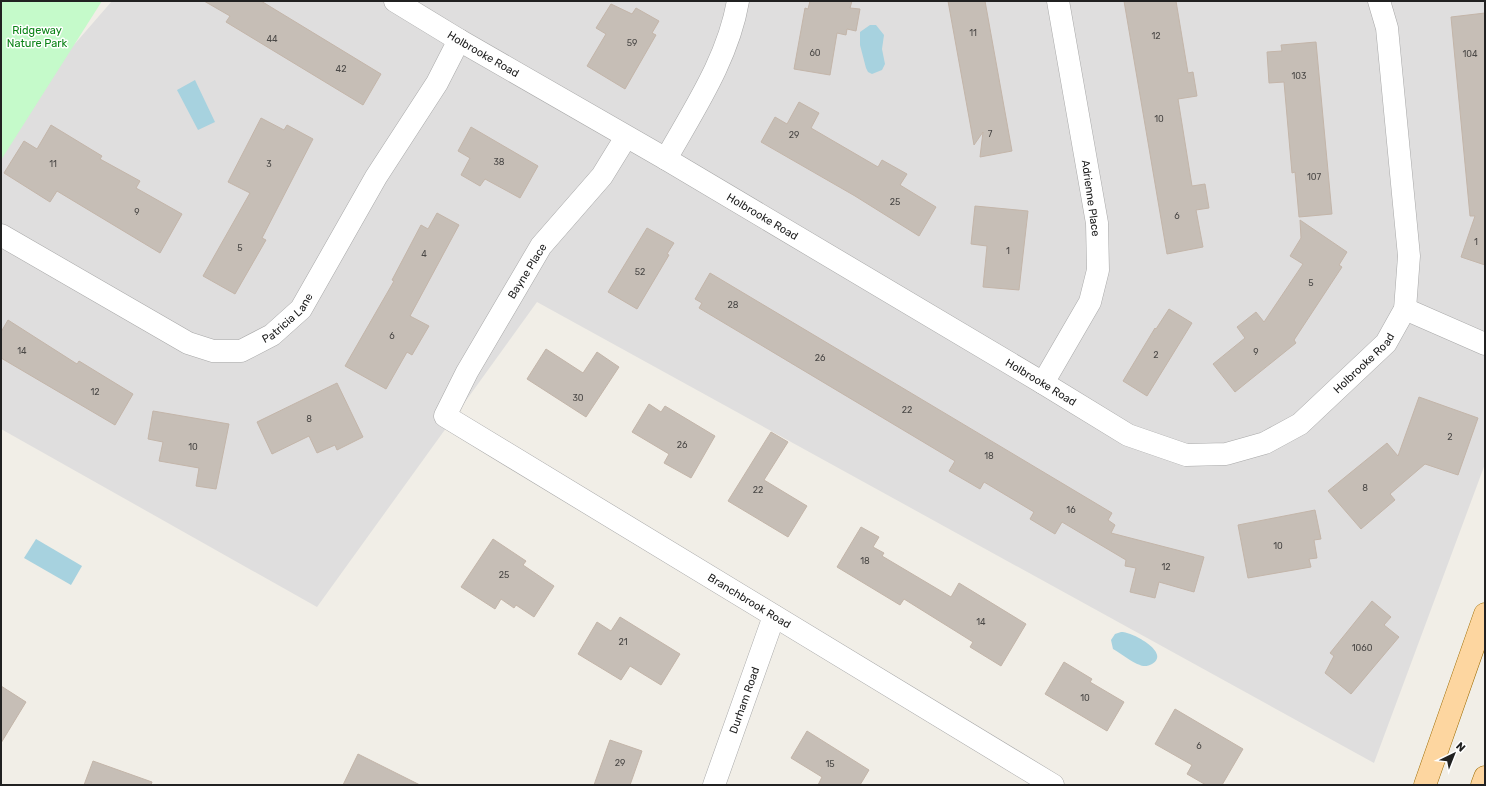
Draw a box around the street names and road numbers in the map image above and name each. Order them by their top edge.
street label: Holbrooke Road [445,29,521,80]
street label: Adrienne Place [1079,159,1102,237]
street label: Holbrooke Road [724,191,800,243]
street label: Bayne Place [505,241,550,301]
street label: Patricia Lane [260,291,316,346]
street label: Holbrooke Road [1331,331,1397,396]
street label: Holbrooke Road [1003,356,1079,409]
street label: Branchbrook Road [705,571,793,631]
street label: Durham Road [727,665,762,735]

